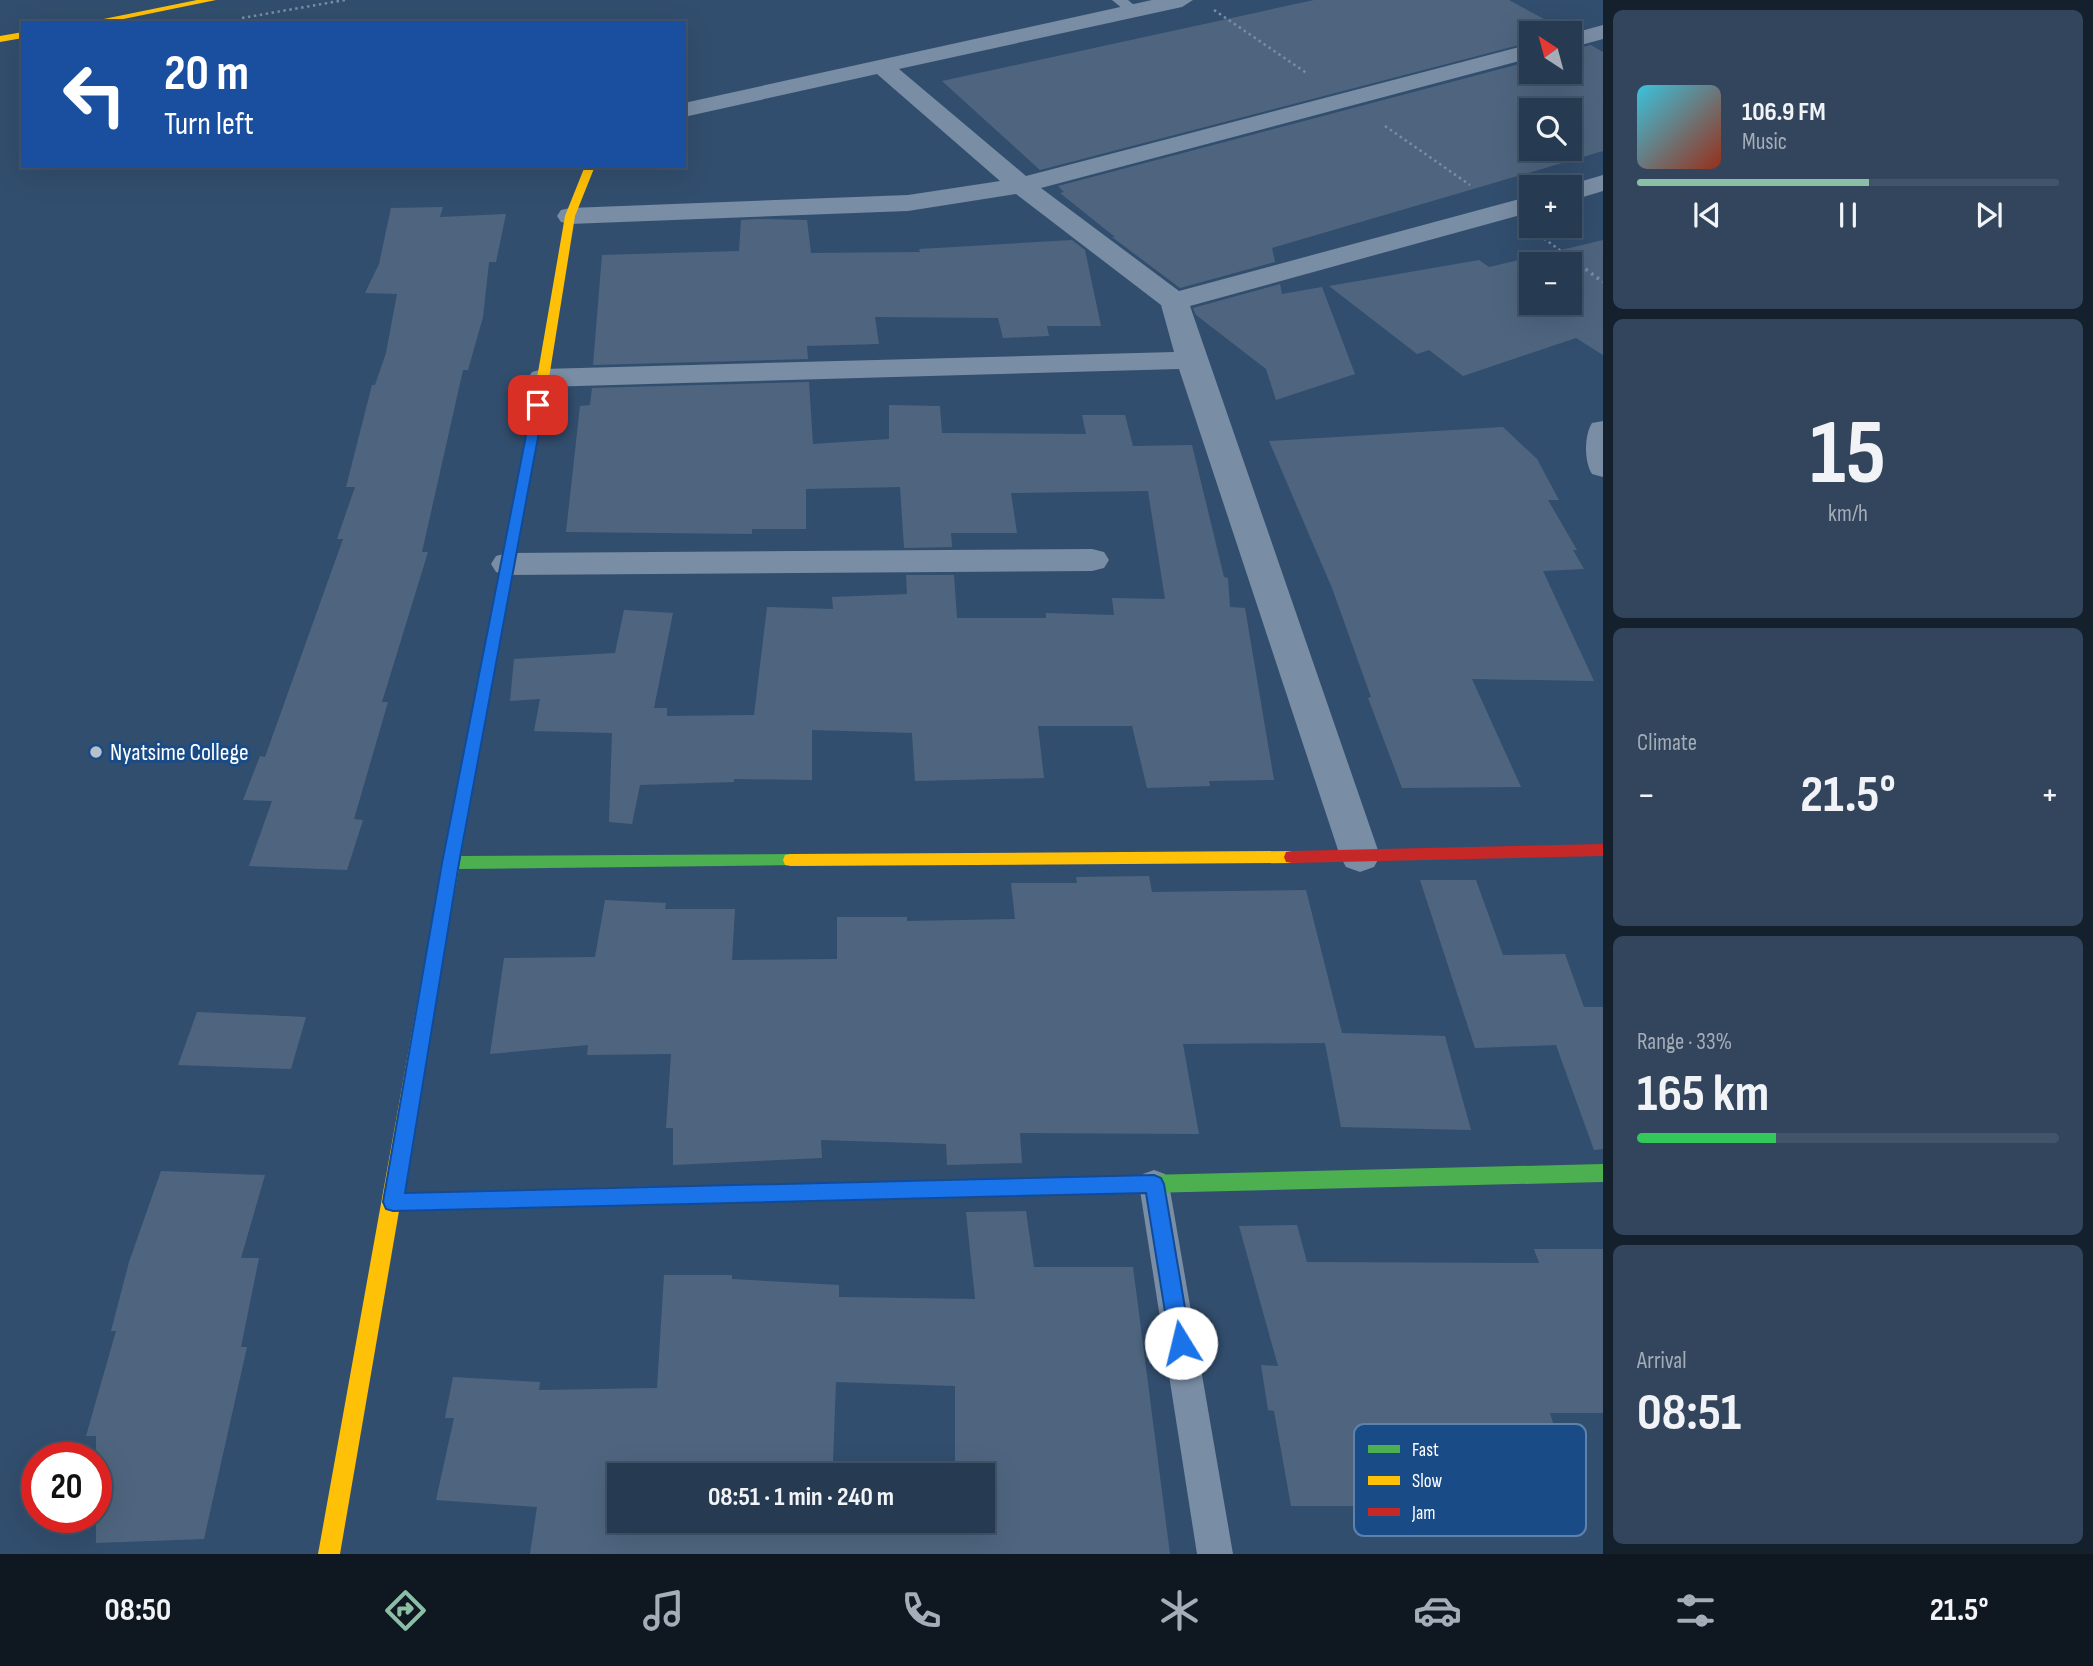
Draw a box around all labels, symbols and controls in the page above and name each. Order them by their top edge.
north arrow [1519,21,1582,84]
map controls [1519,21,1582,315]
text: 20 m [164,45,249,104]
icon: left [49,49,140,140]
text: 106.9 FM [1742,97,1826,128]
button: search [1519,98,1582,161]
text: Turn left [164,105,254,144]
text: Music [1742,128,1787,156]
button: + [1519,175,1582,238]
icon: previous [1688,196,1726,234]
icon: pause [1829,196,1867,234]
icon: next [1970,196,2008,234]
button: − [1519,252,1582,315]
pin [508,375,568,435]
icon: arrive [519,386,557,424]
text: 15 [1810,400,1886,509]
text: km/h [1828,500,1868,528]
text: Climate [1637,729,1697,757]
place label: Nyatsime College [110,738,249,767]
marker: Nyatsime College [88,744,104,760]
text: 21.5° [1800,764,1896,827]
text: − [1637,773,1656,818]
text: + [2040,773,2059,818]
text: Range · 33% [1637,1028,1732,1056]
text: 165 km [1637,1063,1769,1126]
position arrow [1144,1306,1218,1380]
text: Arrival [1637,1347,1686,1375]
text: 08:51 [1637,1382,1741,1445]
legend [1354,1424,1586,1536]
text: Fast [1412,1439,1439,1462]
speed limit sign: 20 [21,1442,112,1533]
text: Slow [1412,1470,1442,1493]
text: 08:51 · 1 min · 240 m [708,1482,894,1513]
text: Jam [1411,1502,1435,1525]
icon: directions [381,1586,430,1635]
icon: music [639,1586,688,1635]
icon: phone [897,1586,946,1635]
icon: climate [1155,1586,1204,1635]
icon: car [1413,1586,1462,1635]
icon: filters [1671,1586,1720,1635]
text: 08:50 [105,1591,171,1630]
text: 21.5° [1930,1591,1988,1630]

